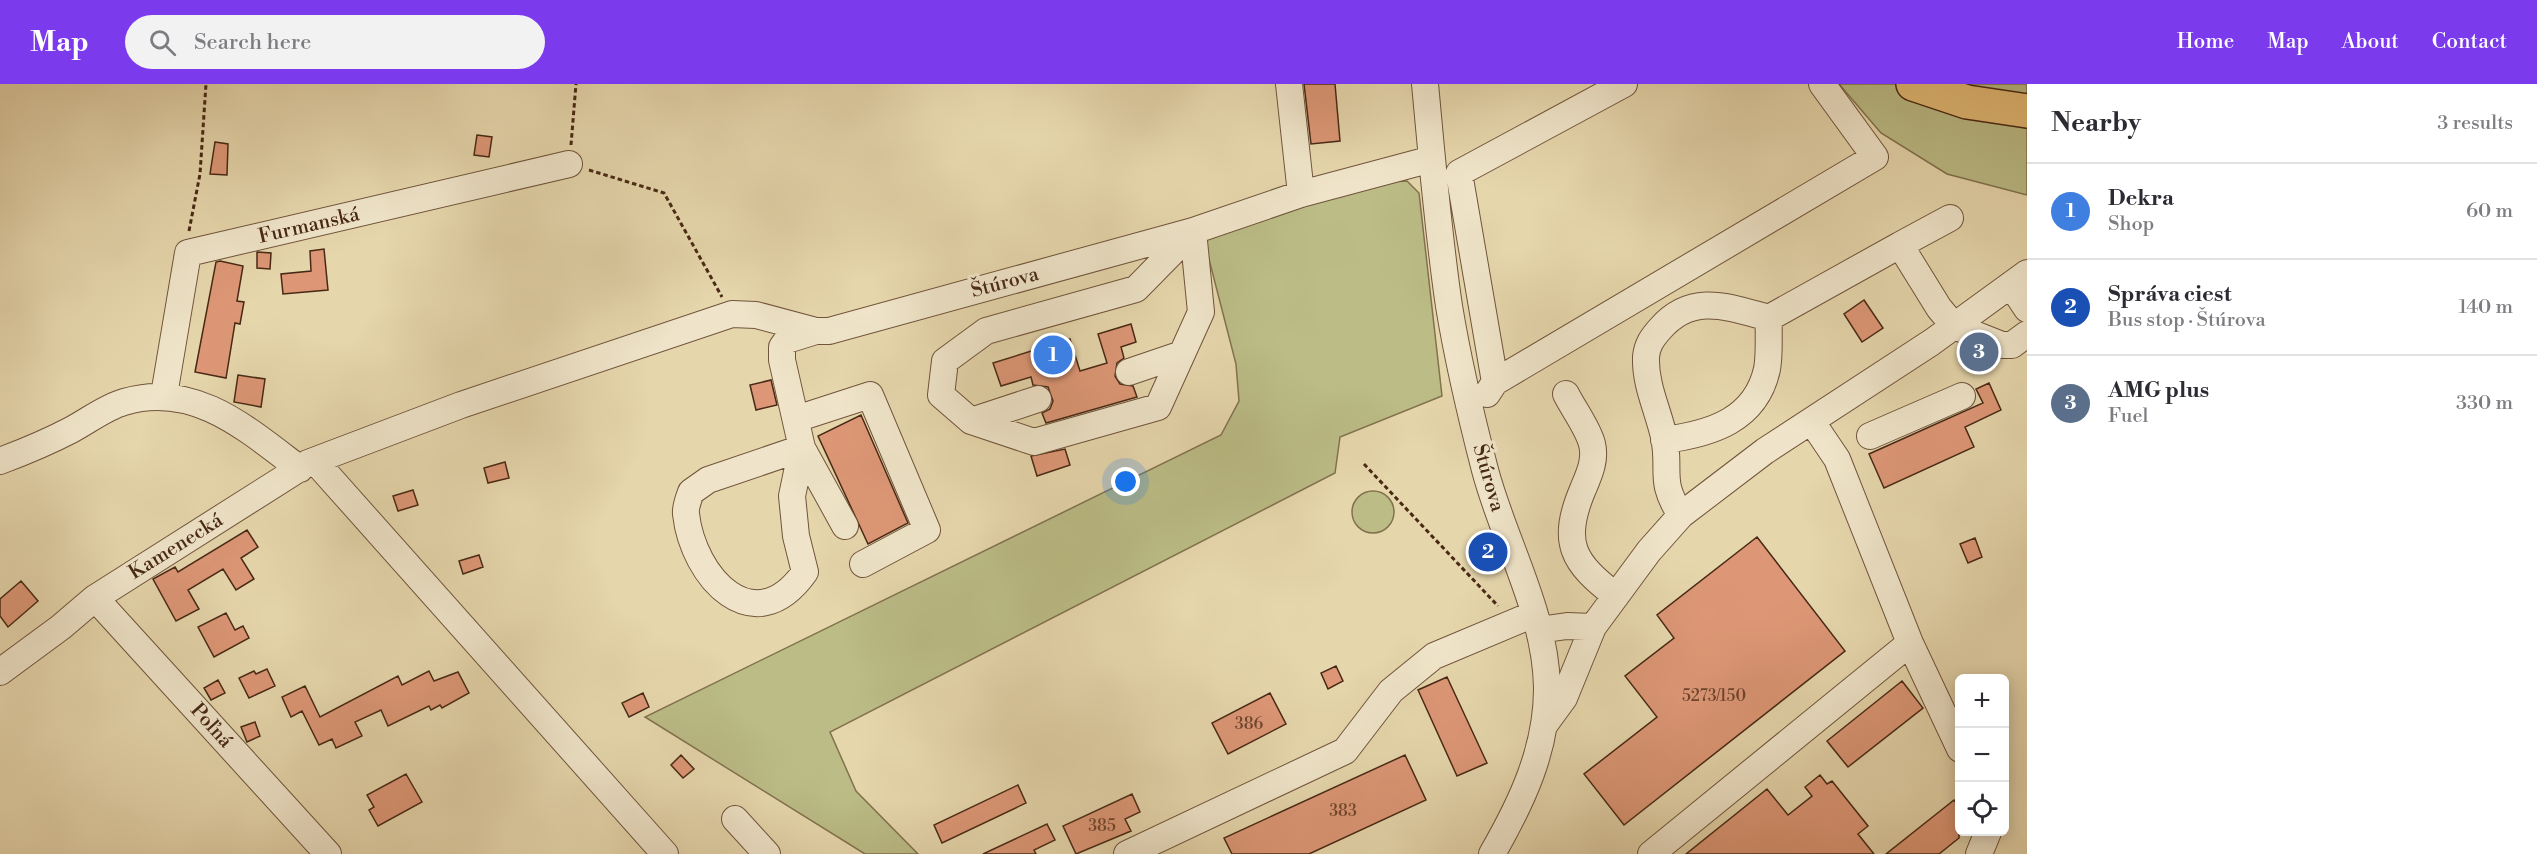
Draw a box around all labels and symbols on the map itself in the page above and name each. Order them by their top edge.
street label: Furmanská [256,202,363,250]
street label: Štúrova [968,261,1043,304]
pin: 3 [1960,330,1998,374]
pin: 1 [1034,332,1072,378]
street label: Štúrova [1466,441,1511,516]
your location [1111,467,1140,496]
street label: Kamenecká [124,508,228,586]
pin: 2 [1468,530,1508,574]
house number: 5273/150 [1682,686,1746,706]
street label: Poľná [184,698,238,754]
house number: 386 [1235,714,1263,734]
house number: 383 [1329,801,1357,821]
house number: 385 [1088,816,1116,836]

